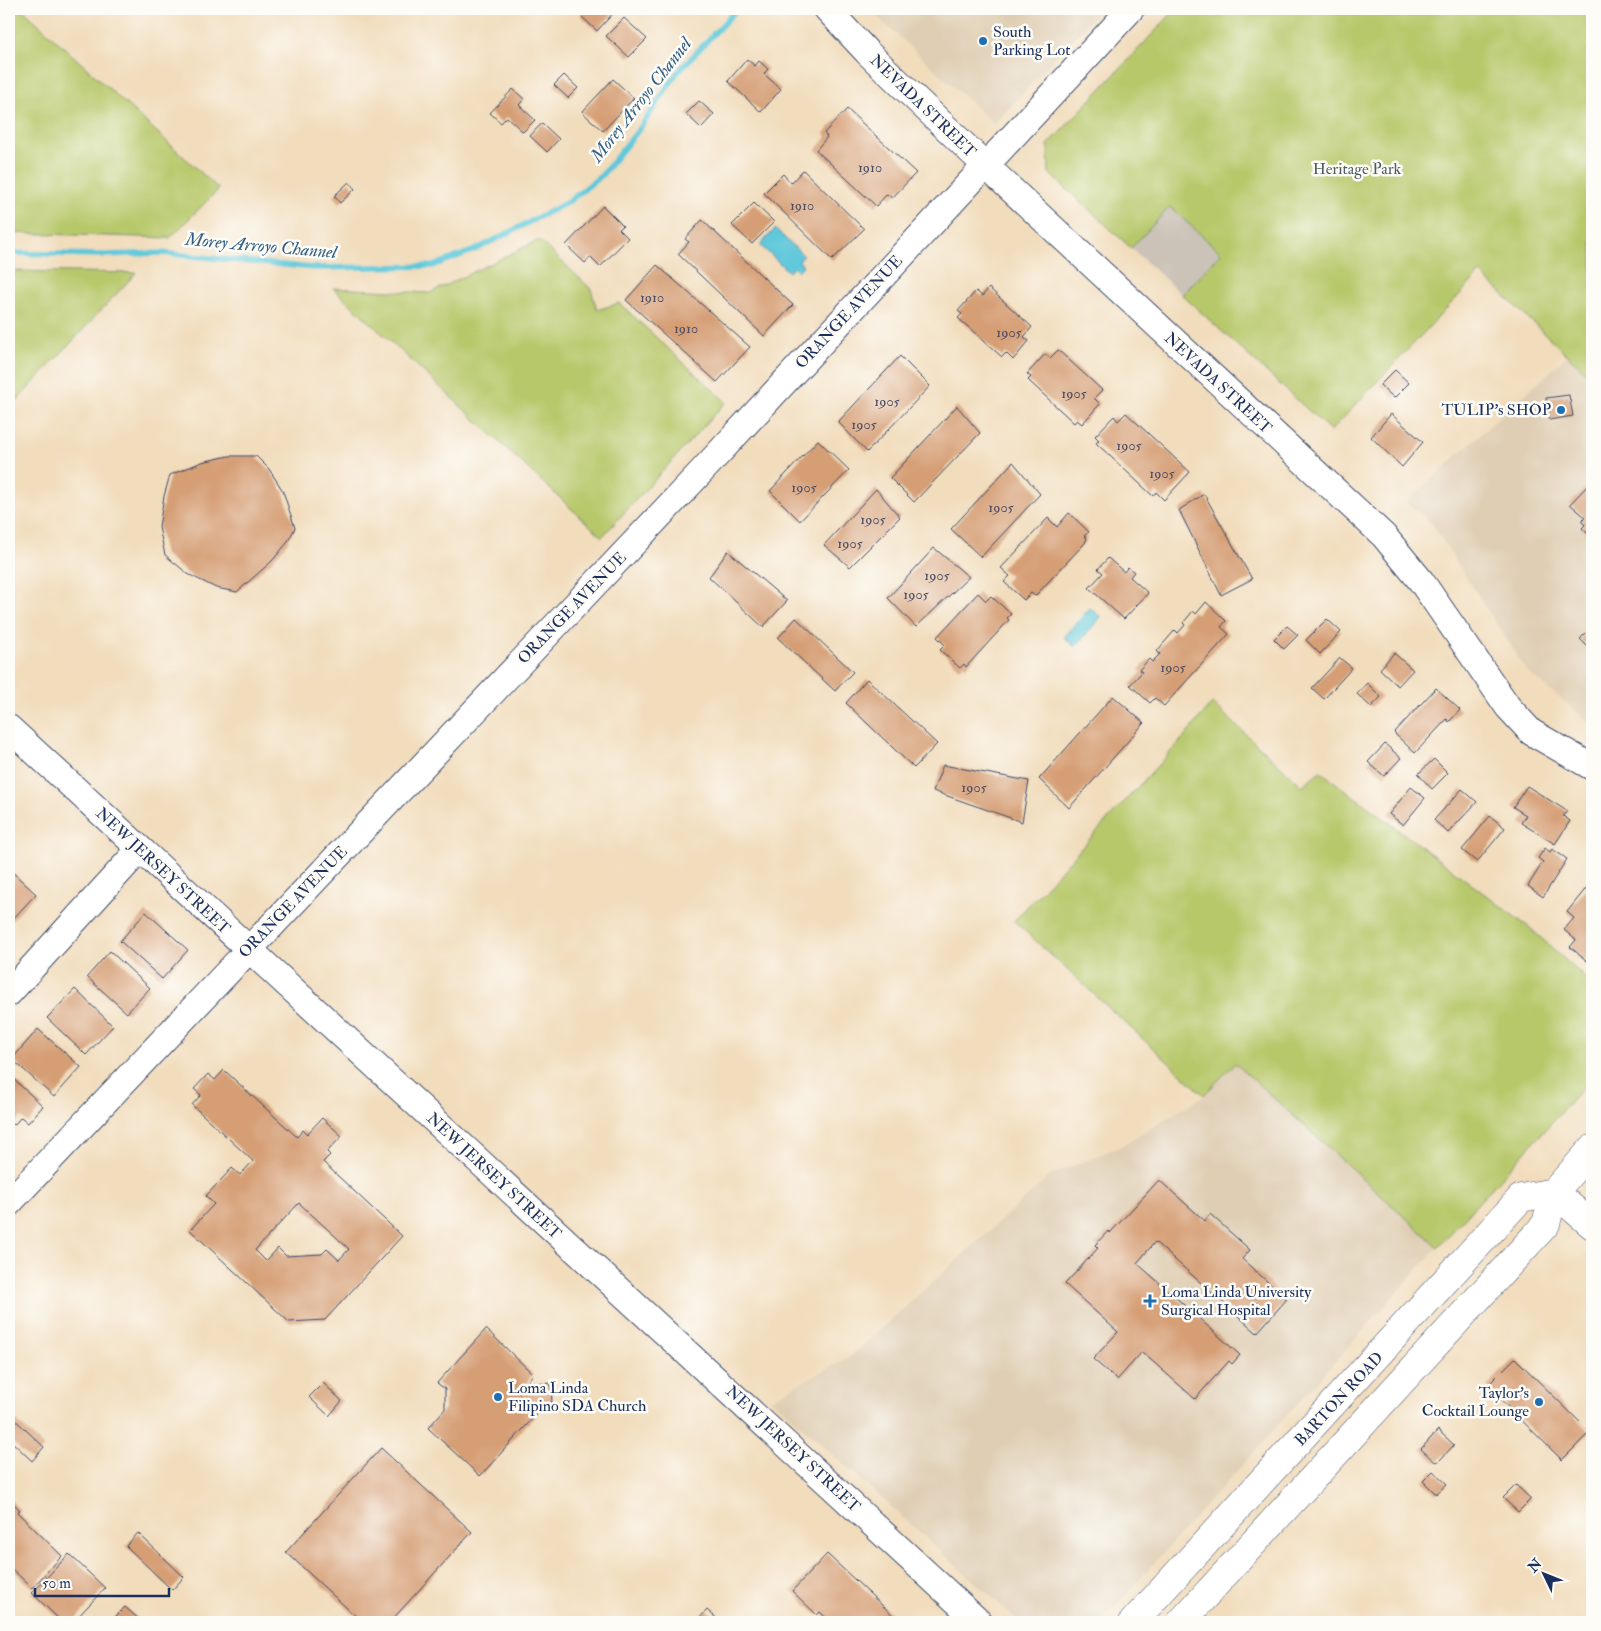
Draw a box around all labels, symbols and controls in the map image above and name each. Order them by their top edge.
place label: South Parking Lot [993,22,1070,60]
water label: Morey Arroyo Channel [585,32,698,168]
marker: South Parking Lot [977,35,989,47]
street label: NEVADA STREET [866,50,980,162]
house number: 1910 [858,159,882,176]
park label: Heritage Park [1313,159,1402,179]
house number: 1910 [790,197,814,214]
water label: Morey Arroyo Channel [183,228,339,264]
street label: ORANGE AVENUE [791,251,907,373]
house number: 1910 [640,289,664,306]
house number: 1910 [674,320,698,337]
house number: 1905 [996,324,1023,341]
street label: NEVADA STREET [1160,328,1276,438]
house number: 1905 [1061,385,1088,402]
house number: 1905 [874,393,901,410]
place label: TULIP's SHOP [1441,400,1551,420]
marker: TULIP's SHOP [1555,404,1567,416]
house number: 1905 [851,416,878,433]
house number: 1905 [1116,437,1143,454]
house number: 1905 [1149,465,1176,482]
house number: 1905 [791,479,818,496]
house number: 1905 [988,499,1015,516]
house number: 1905 [860,511,887,528]
house number: 1905 [837,535,864,552]
street label: ORANGE AVENUE [513,548,631,668]
house number: 1905 [924,567,951,584]
house number: 1905 [903,586,930,603]
house number: 1905 [1160,659,1187,676]
house number: 1905 [961,779,988,796]
street label: NEW JERSEY STREET [91,803,235,939]
street label: ORANGE AVENUE [234,842,352,962]
street label: NEW JERSEY STREET [422,1108,566,1244]
place label: Loma Linda University Surgical Hospital [1161,1282,1312,1321]
marker: Loma Linda University Surgical Hospital [1143,1294,1157,1308]
street label: BARTON ROAD [1290,1348,1388,1450]
place label: Loma Linda Filipino SDA Church [508,1378,647,1417]
street label: NEW JERSEY STREET [721,1381,865,1517]
place label: Taylor's Cocktail Lounge [1422,1383,1529,1421]
marker: Loma Linda Filipino SDA Church [492,1391,504,1403]
marker: Taylor's Cocktail Lounge [1533,1396,1545,1408]
north arrow [1518,1548,1568,1598]
text: N [1524,1555,1546,1577]
scale bar [35,1566,169,1598]
text: 50 m [42,1574,71,1593]

